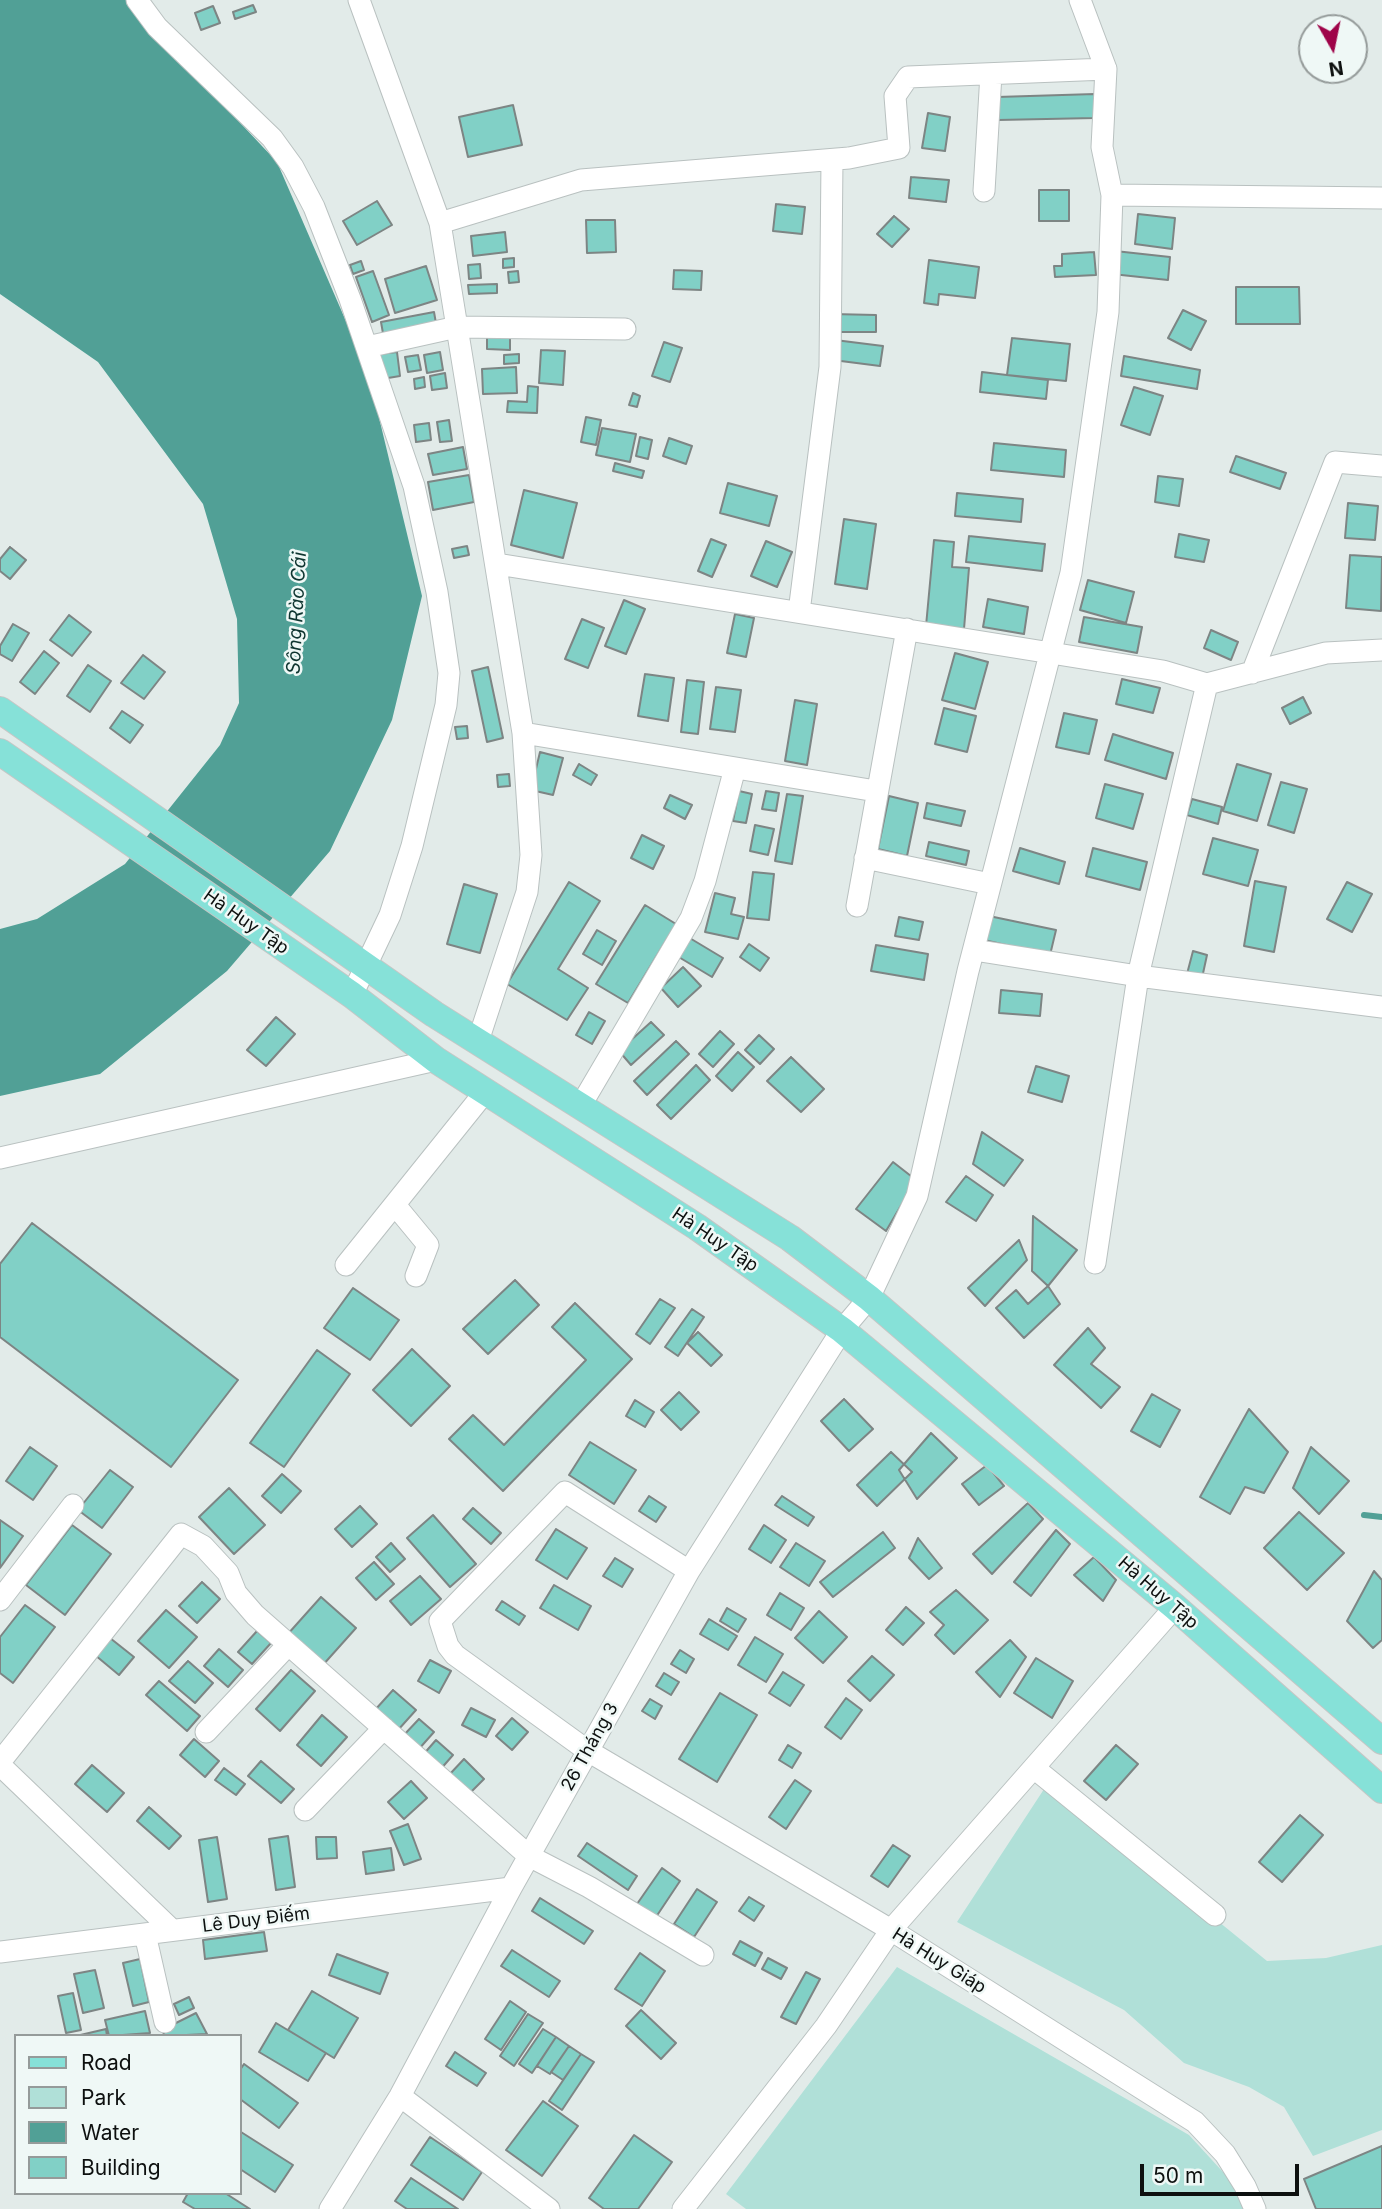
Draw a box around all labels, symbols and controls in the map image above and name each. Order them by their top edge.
north arrow [1298,14,1368,84]
text: N [1327,56,1345,81]
water label: Sông Rào Cái [282,551,312,675]
street label: Hà Huy Tập [199,885,293,959]
street label: Hà Huy Tập [668,1203,762,1277]
street label: Hà Huy Tập [1113,1552,1203,1634]
street label: 26 Tháng 3 [557,1699,623,1795]
street label: Lê Duy Điếm [201,1903,311,1937]
street label: Hà Huy Giáp [888,1924,990,1998]
legend [14,2034,242,2195]
text: Road [81,2050,132,2075]
text: Park [81,2085,126,2110]
text: Water [81,2120,139,2145]
scale bar [1144,2150,1303,2194]
text: Building [81,2155,161,2180]
text: 50 m [1153,2163,1203,2188]

